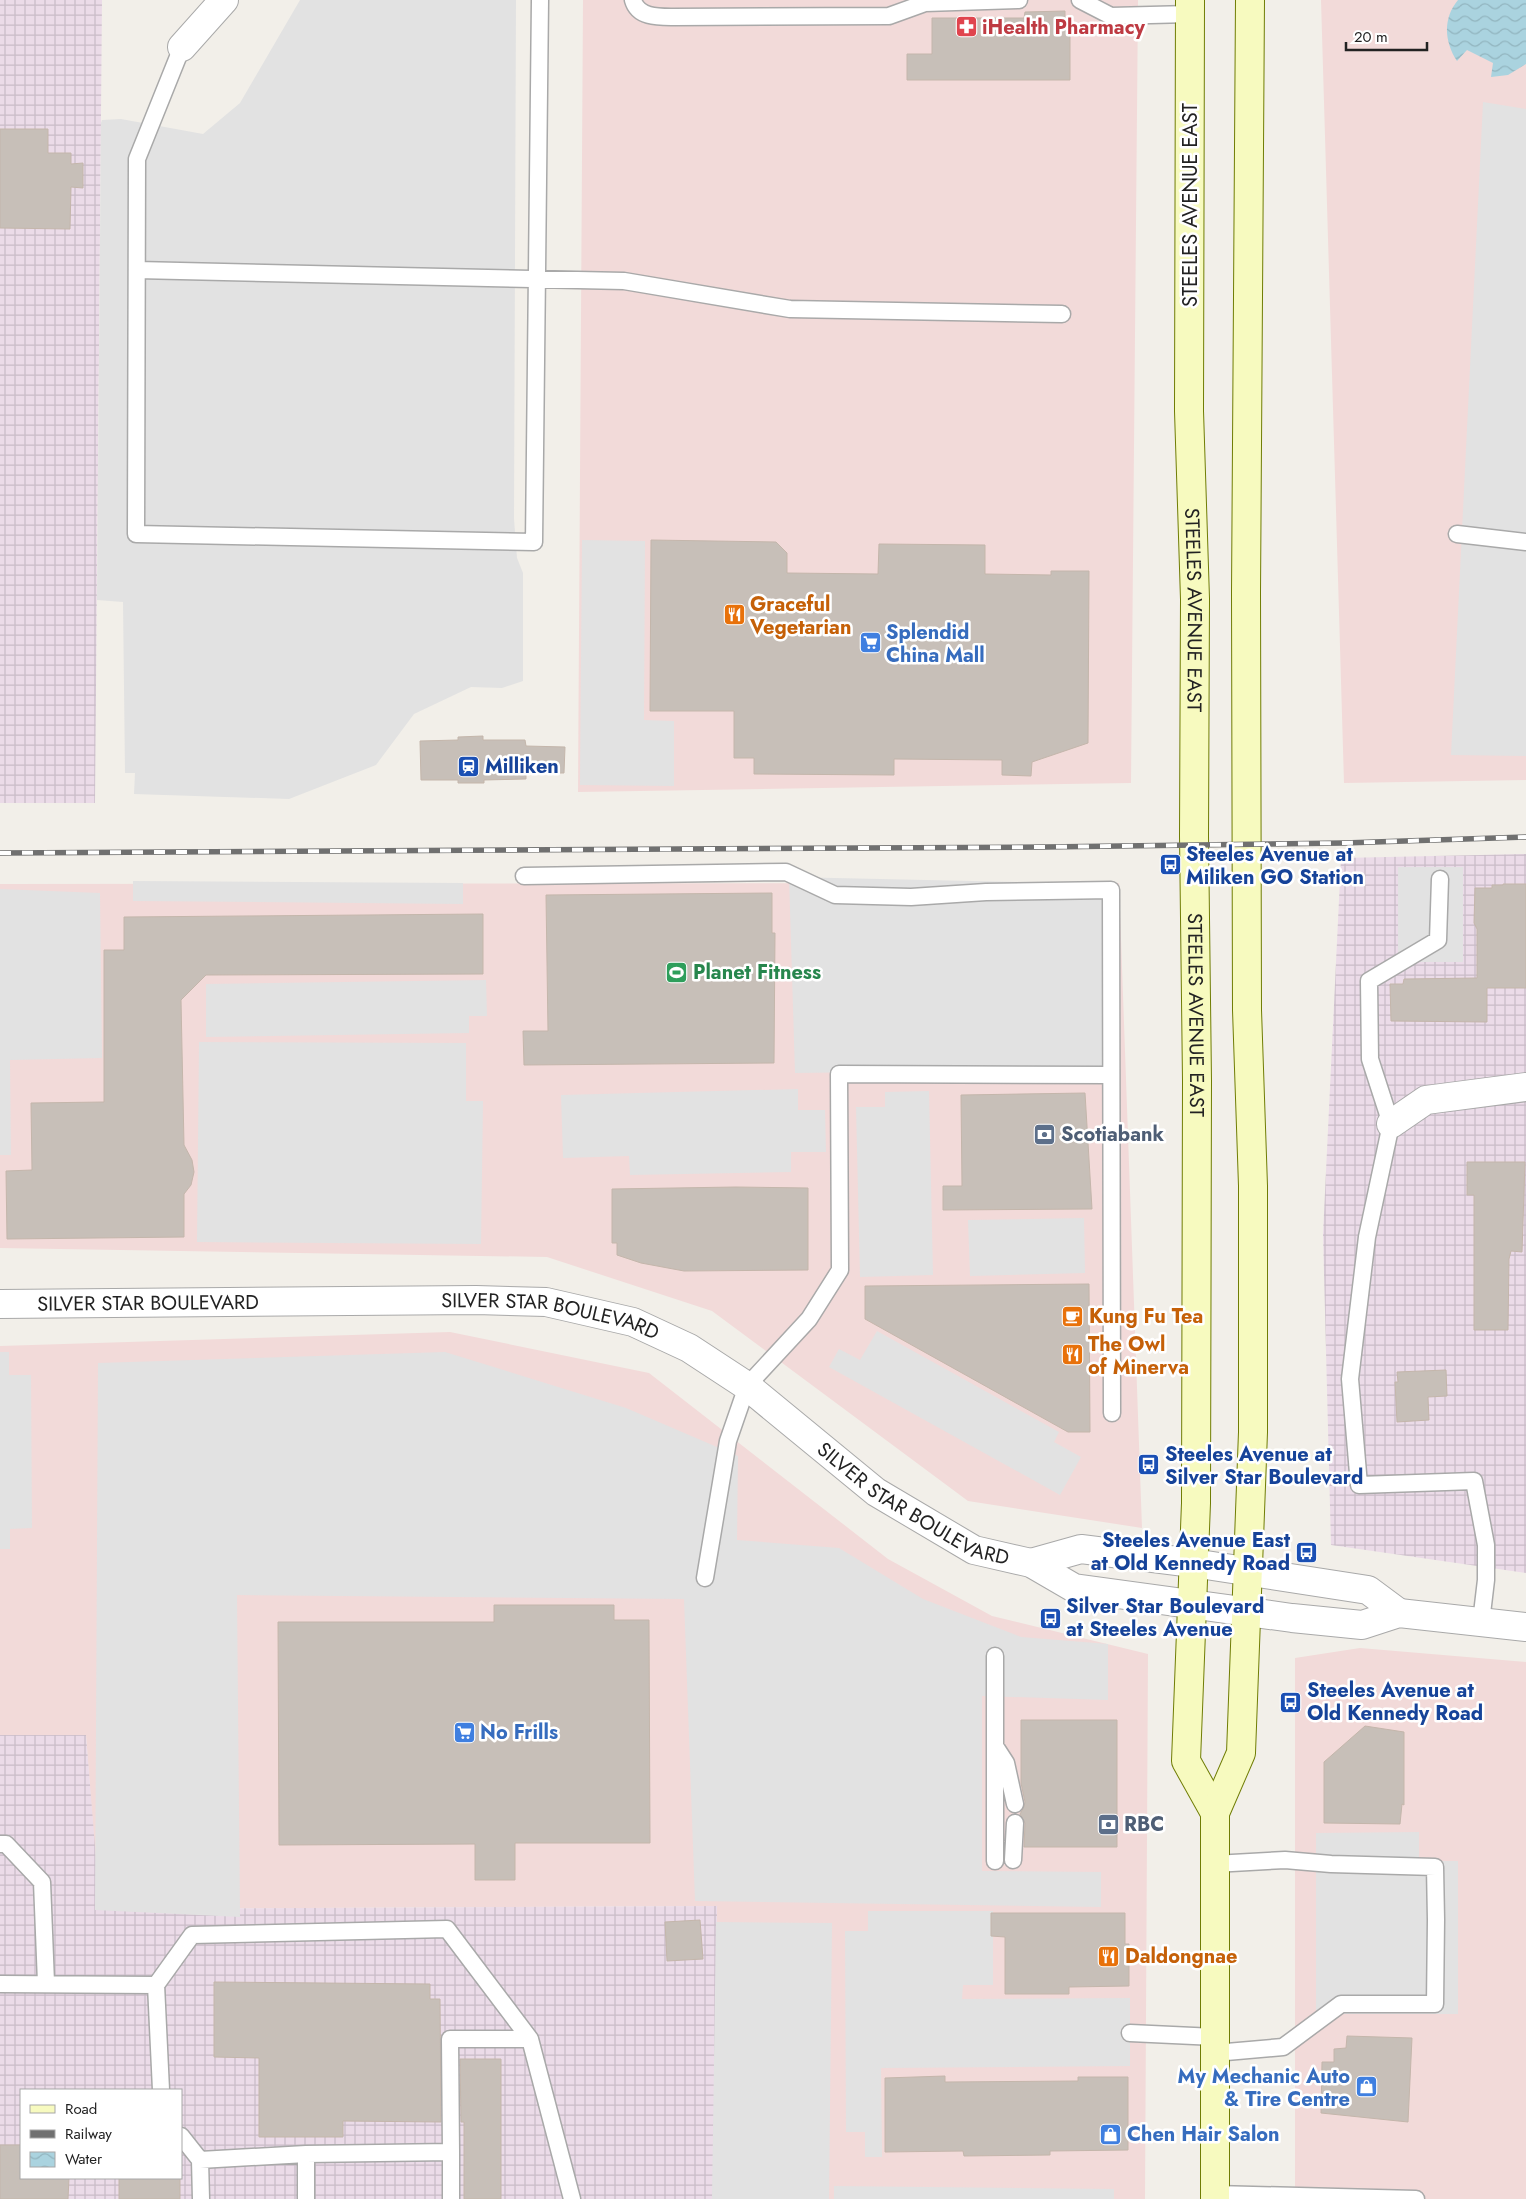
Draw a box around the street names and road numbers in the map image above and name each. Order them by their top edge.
street label: STEELES AVENUE EAST [1176,102,1205,307]
street label: STEELES AVENUE EAST [1177,507,1209,713]
street label: STEELES AVENUE EAST [1180,913,1211,1118]
street label: SILVER STAR BOULEVARD [441,1286,664,1347]
street label: SILVER STAR BOULEVARD [37,1288,259,1319]
street label: SILVER STAR BOULEVARD [811,1435,1012,1573]

